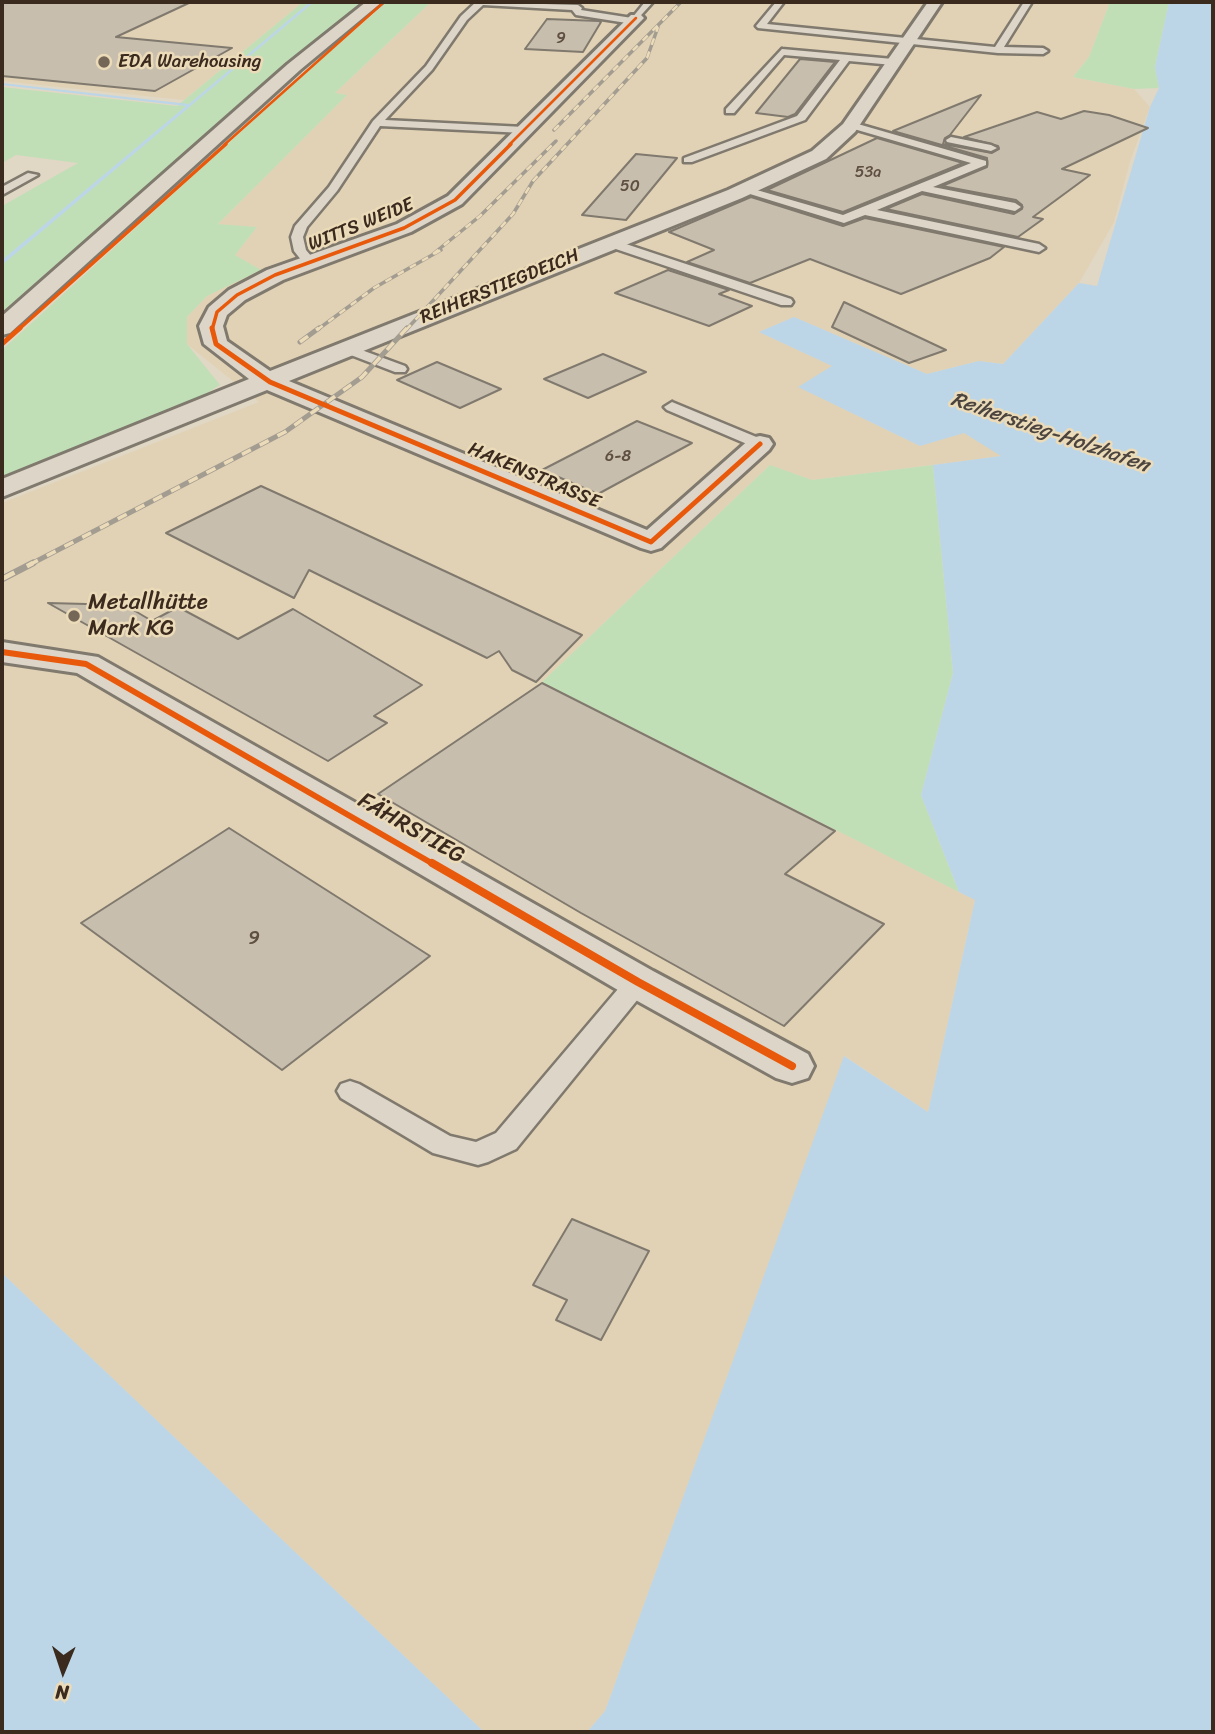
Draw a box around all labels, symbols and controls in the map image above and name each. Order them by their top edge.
house number: 9 [556,29,566,49]
place label: EDA Warehousing [118,51,261,73]
marker: EDA Warehousing [96,54,112,70]
house number: 53a [855,163,881,183]
house number: 50 [620,177,640,197]
street label: WITTS WEIDE [305,194,417,256]
street label: REIHERSTIEGDEICH [417,245,583,329]
water label: Reiherstieg-Holzhafen [948,387,1152,479]
street label: HAKENSTRASSE [464,438,604,514]
house number: 6-8 [605,447,631,467]
place label: Metallhütte Mark KG [88,589,208,643]
marker: Metallhütte Mark KG [66,608,82,624]
street label: FÄHRSTIEG [353,787,469,871]
house number: 9 [248,928,260,950]
north arrow [28,1636,98,1706]
text: N [55,1676,69,1709]

